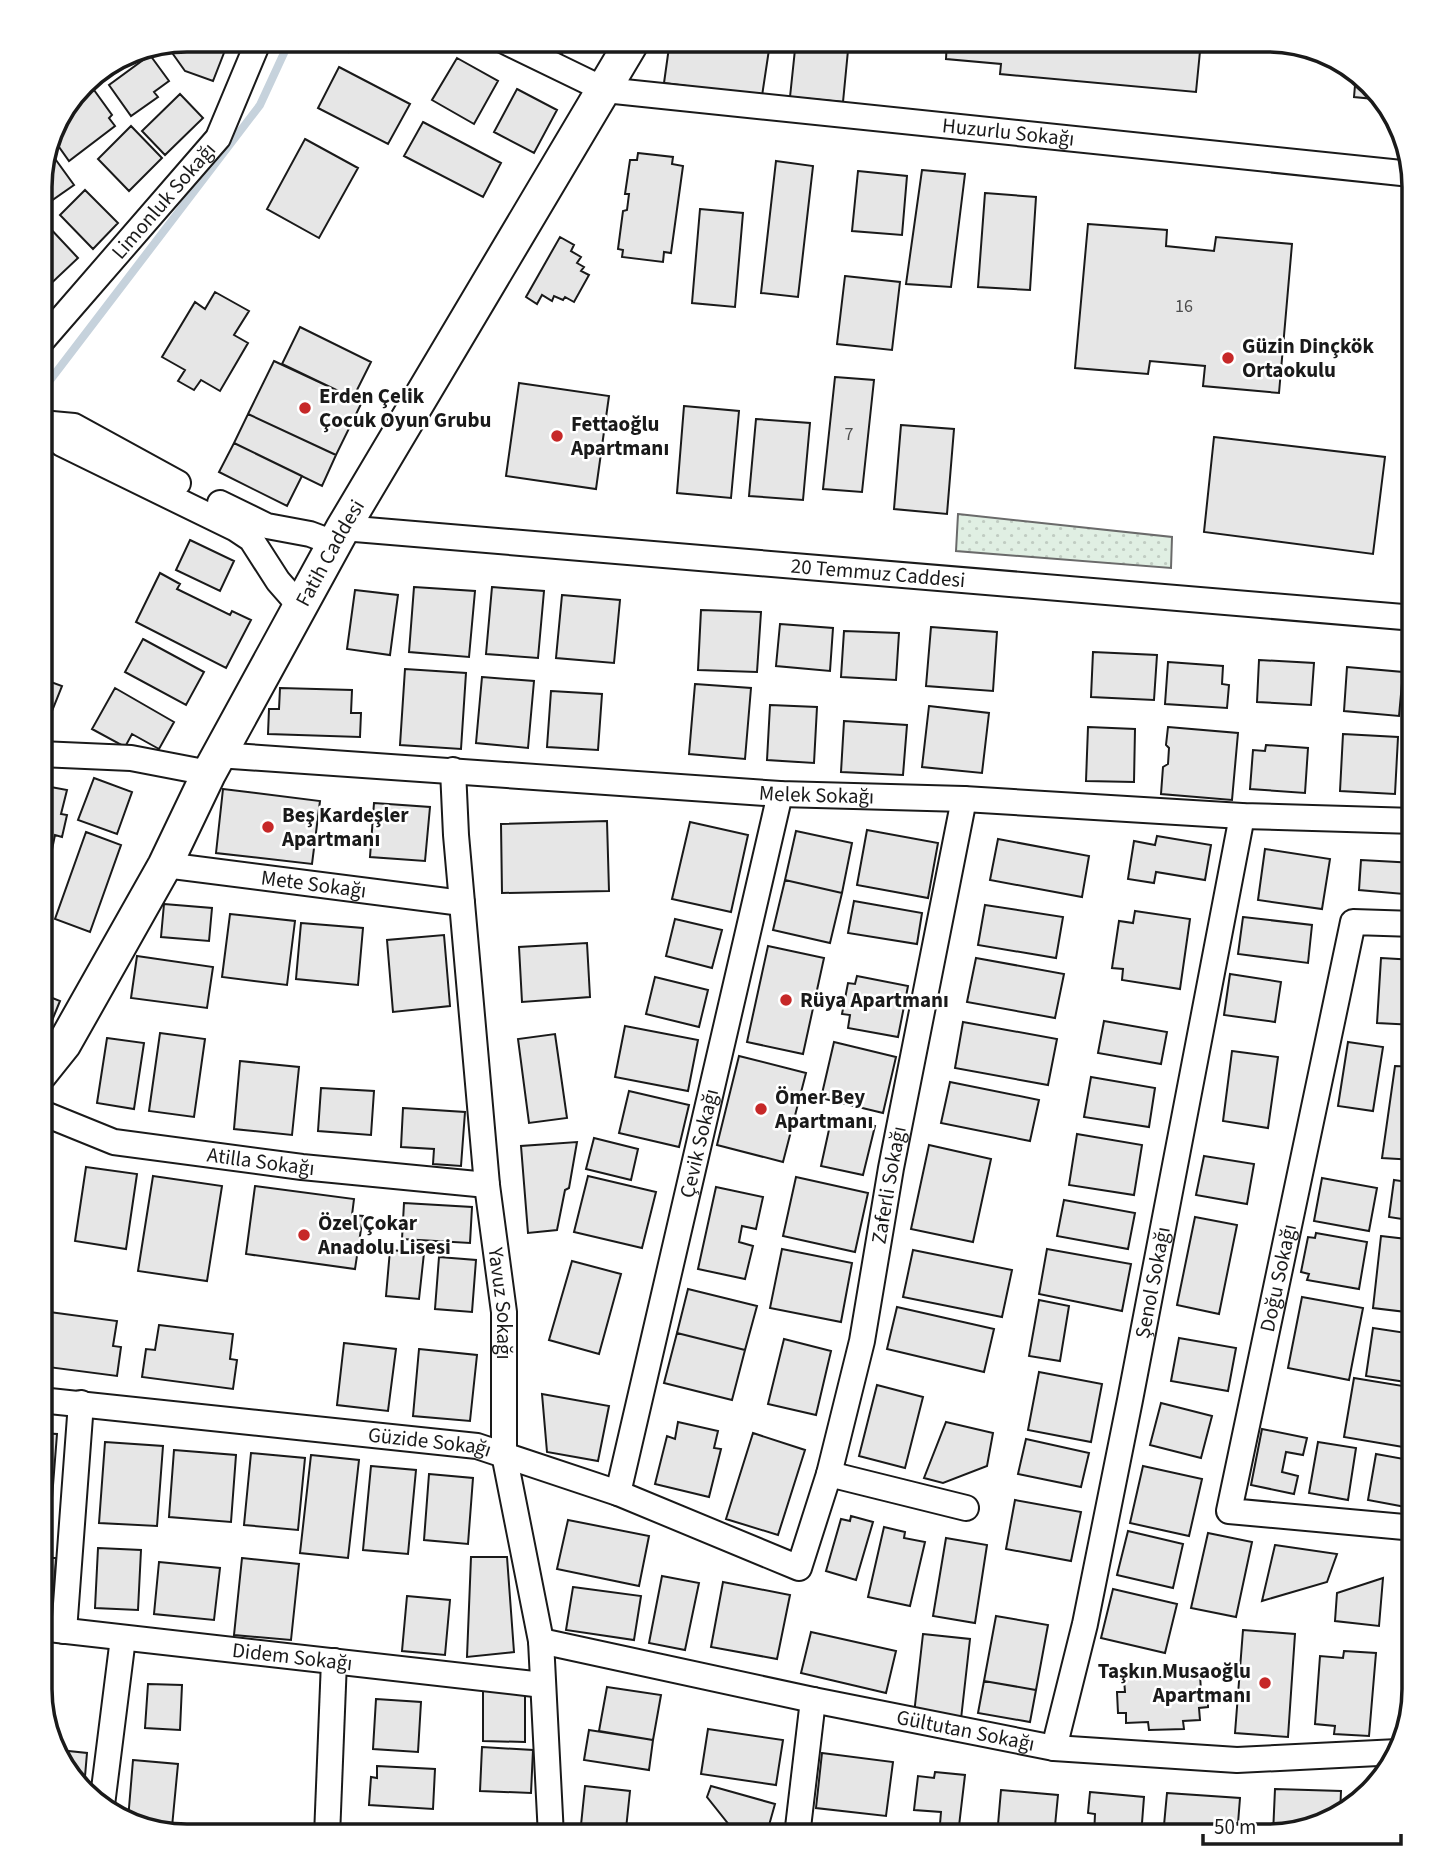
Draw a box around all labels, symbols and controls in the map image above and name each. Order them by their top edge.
street label: Huzurlu Sokağı [941,110,1076,154]
street label: Limonluk Sokağı [104,136,223,266]
house number: 16 [1175,294,1193,319]
place label: Güzin Dinçkök Ortaokulu [1242,331,1375,385]
marker: Güzin Dinçkök Ortaokulu [1220,350,1236,366]
place label: Erden Çelik Çocuk Oyun Grubu [319,381,491,435]
marker: Erden Çelik Çocuk Oyun Grubu [297,400,313,416]
place label: Fettaoğlu Apartmanı [570,409,669,463]
house number: 7 [845,422,854,447]
marker: Fettaoğlu Apartmanı [549,428,565,444]
street label: Fatih Caddesi [288,494,372,612]
street label: 20 Temmuz Caddesi [790,551,967,595]
street label: Melek Sokağı [758,778,875,812]
place label: Beş Kardeşler Apartmanı [281,800,409,854]
marker: Beş Kardeşler Apartmanı [260,819,276,835]
street label: Mete Sokağı [259,862,368,906]
place label: Rüya Apartmanı [800,985,949,1015]
marker: Rüya Apartmanı [778,992,794,1008]
place label: Ömer Bey Apartmanı [774,1082,873,1136]
street label: Çevik Sokağı [672,1086,726,1201]
marker: Ömer Bey Apartmanı [753,1101,769,1117]
street label: Zaferli Sokağı [864,1123,914,1246]
street label: Atilla Sokağı [205,1140,316,1183]
place label: Özel Çokar Anadolu Lisesi [317,1208,451,1262]
street label: Doğu Sokağı [1252,1221,1304,1335]
street label: Şenol Sokağı [1127,1224,1178,1341]
marker: Özel Çokar Anadolu Lisesi [296,1227,312,1243]
street label: Yavuz Sokağı [480,1245,519,1360]
street label: Güzide Sokağı [367,1420,496,1465]
street label: Didem Sokağı [231,1635,354,1678]
place label: Taşkın Musaoğlu Apartmanı [1098,1656,1251,1710]
marker: Taşkın Musaoğlu Apartmanı [1257,1675,1273,1691]
street label: Gültutan Sokağı [894,1702,1037,1759]
scale bar [1203,1802,1401,1846]
text: 50 m [1214,1812,1256,1842]

